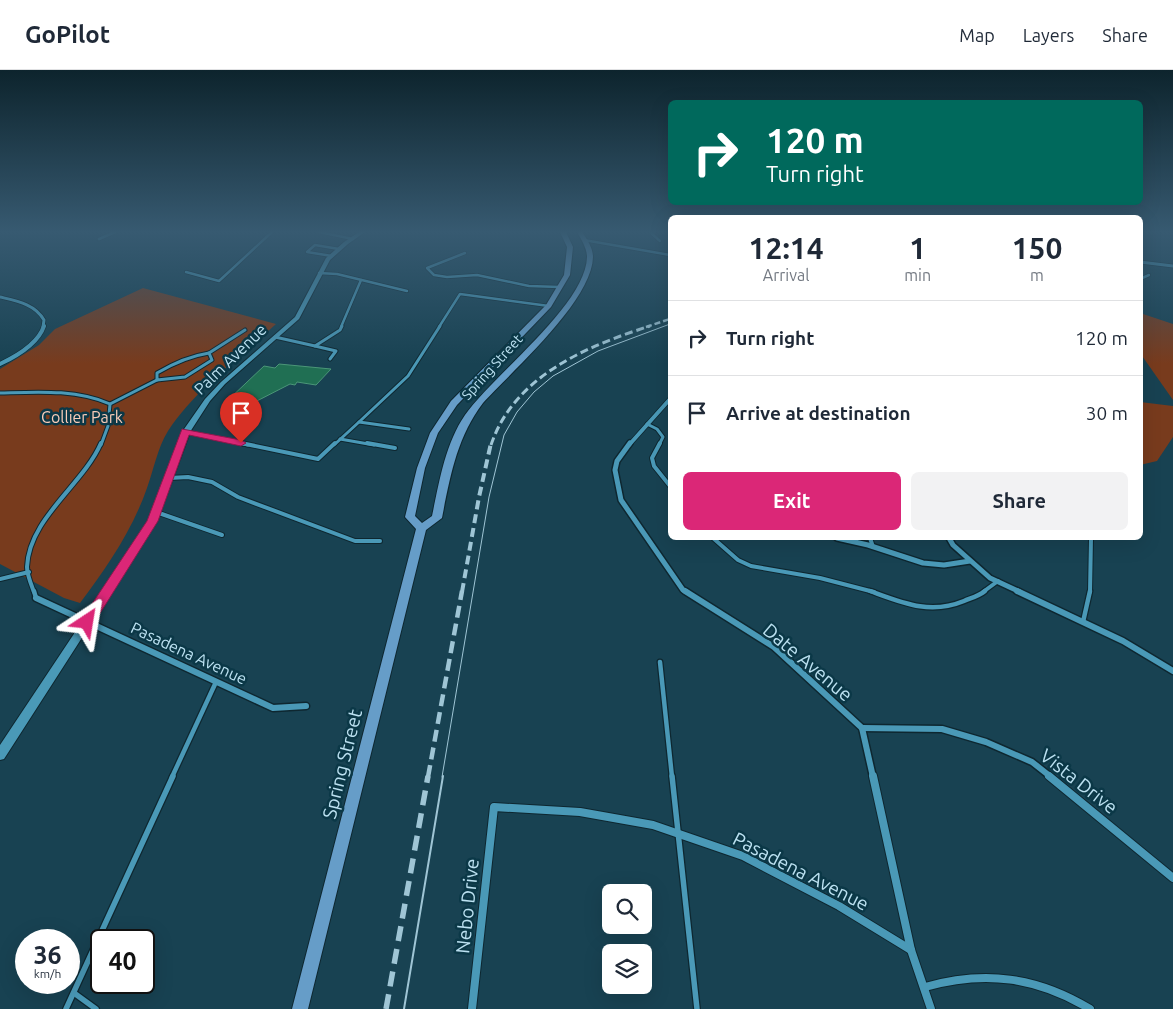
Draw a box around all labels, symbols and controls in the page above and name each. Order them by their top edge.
text: GoPilot [25,21,110,48]
text: Map [959,25,995,45]
text: Layers [1023,25,1074,45]
text: Share [1102,25,1148,45]
icon: right [683,120,748,185]
text: 120 m [766,120,864,160]
text: Turn right [766,161,864,186]
text: 12:14 [749,231,824,265]
text: 1 [909,231,926,265]
text: 150 [1012,231,1062,265]
text: Arrival [763,266,809,284]
text: min [904,266,931,284]
text: m [1030,266,1044,284]
street label: Palm Avenue [190,320,270,398]
icon: right [683,324,711,352]
text: Turn right [726,327,814,349]
text: 120 m [1075,327,1128,349]
street label: Spring Street [458,331,526,403]
pin [220,392,262,443]
icon: arrive [227,399,255,427]
icon: arrive [683,399,711,427]
text: Arrive at destination [726,402,911,424]
text: 30 m [1086,402,1128,424]
park label: Collier Park [41,408,123,426]
button: Exit [683,472,901,530]
button: Share [911,472,1128,530]
position arrow [60,595,112,647]
street label: Pasadena Avenue [128,618,250,688]
street label: Date Avenue [759,618,857,706]
street label: Spring Street [318,706,366,821]
street label: Vista Drive [1036,744,1122,818]
street label: Pasadena Avenue [729,827,873,915]
street label: Nebo Drive [451,857,483,955]
map controls [602,884,652,994]
button: search [602,884,652,934]
speed limit sign: 40 [90,929,155,994]
text: 36 [33,941,62,969]
button: layers [602,944,652,994]
text: km/h [34,967,61,980]

